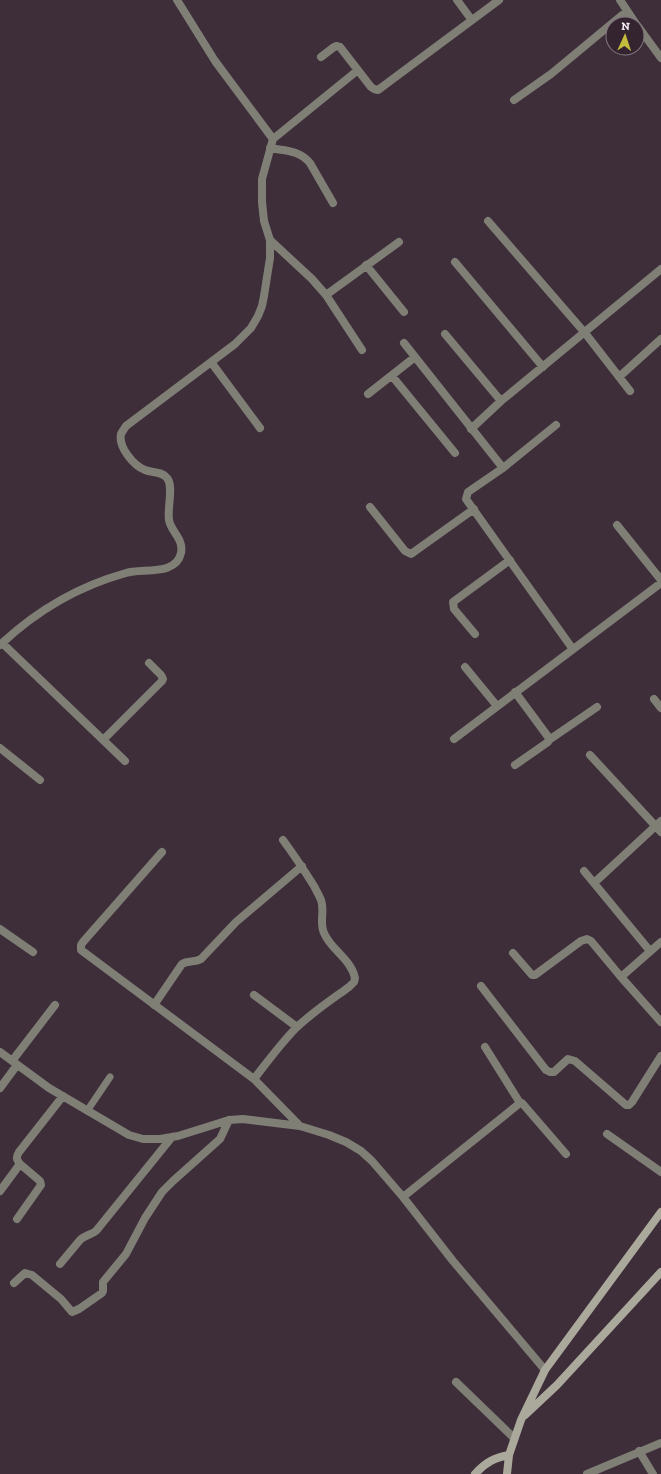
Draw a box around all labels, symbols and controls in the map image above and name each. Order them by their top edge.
north arrow [605,16,645,56]
text: N [621,20,631,33]

